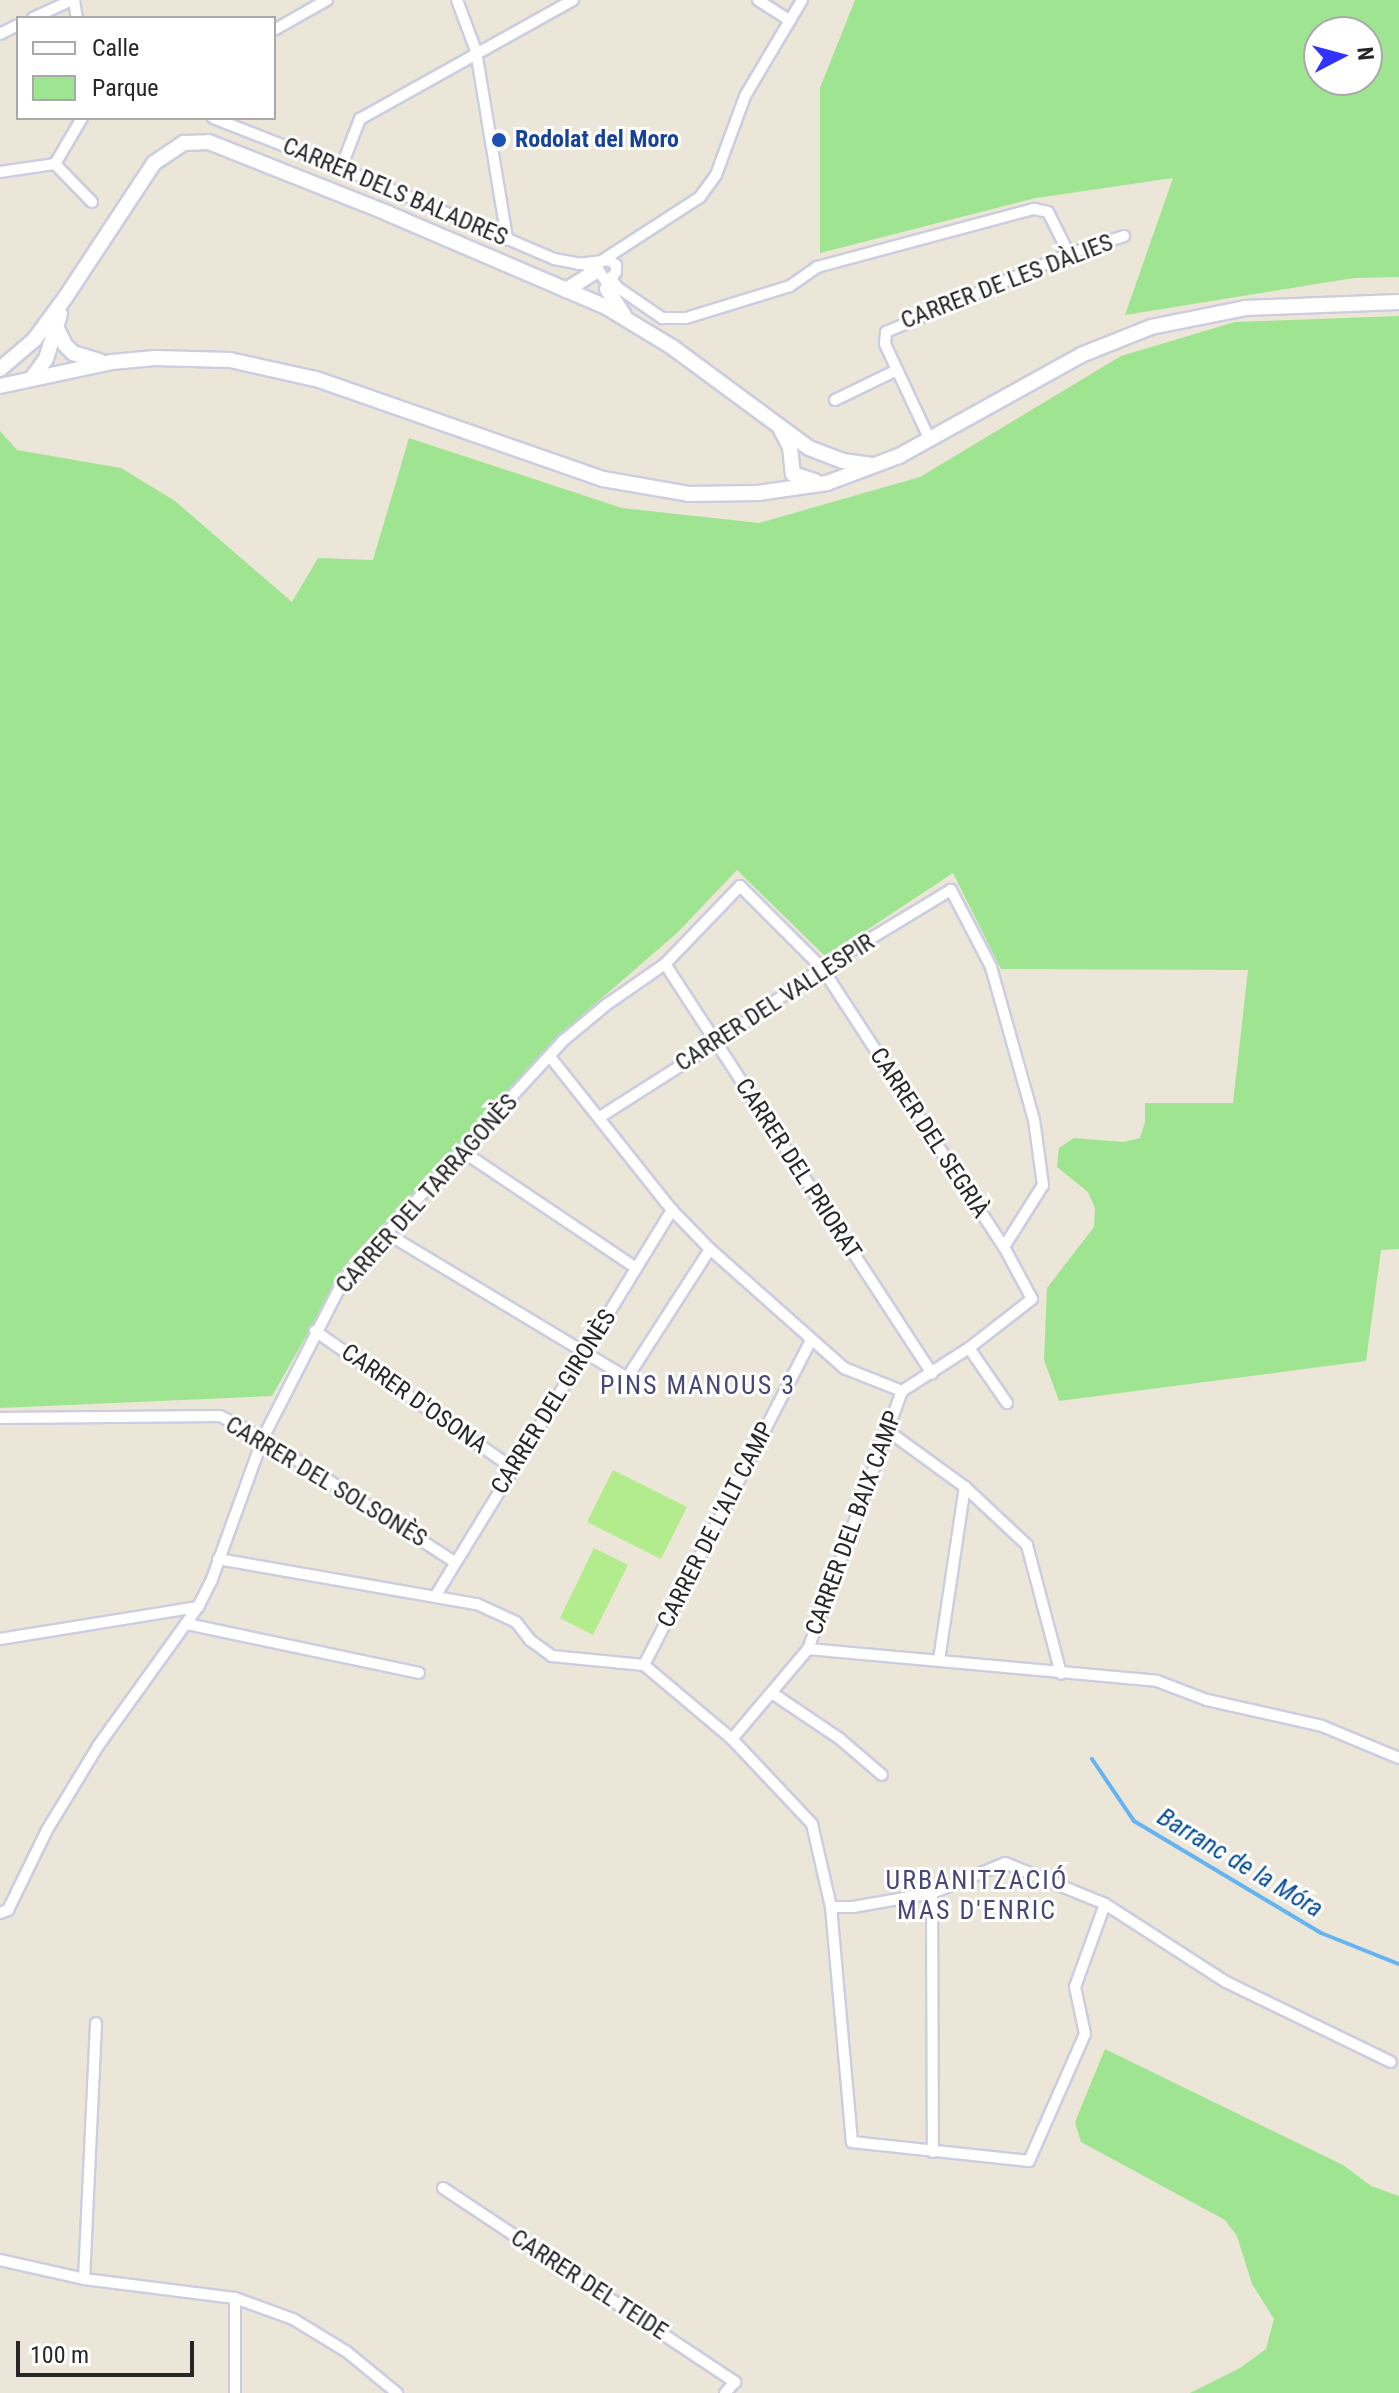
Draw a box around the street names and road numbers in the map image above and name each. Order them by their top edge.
street label: CARRER DELS BALADRES [278,132,512,252]
street label: CARRER DE LES DÀLIES [897,228,1117,336]
street label: CARRER DEL VALLESPIR [670,928,880,1078]
street label: CARRER DEL SEGRIÀ [863,1043,995,1223]
street label: CARRER DEL PRIORAT [729,1073,867,1265]
street label: CARRER DEL TARRAGONÈS [330,1088,524,1300]
street label: CARRER DEL GIRONÈS [486,1304,622,1500]
street label: CARRER D'OSONA [336,1338,492,1460]
street label: CARRER DEL BAIX CAMP [800,1407,908,1639]
street label: CARRER DEL SOLSONÈS [220,1410,432,1554]
street label: CARRER DE L'ALT CAMP [652,1417,780,1633]
street label: CARRER DEL TEIDE [505,2223,673,2347]

